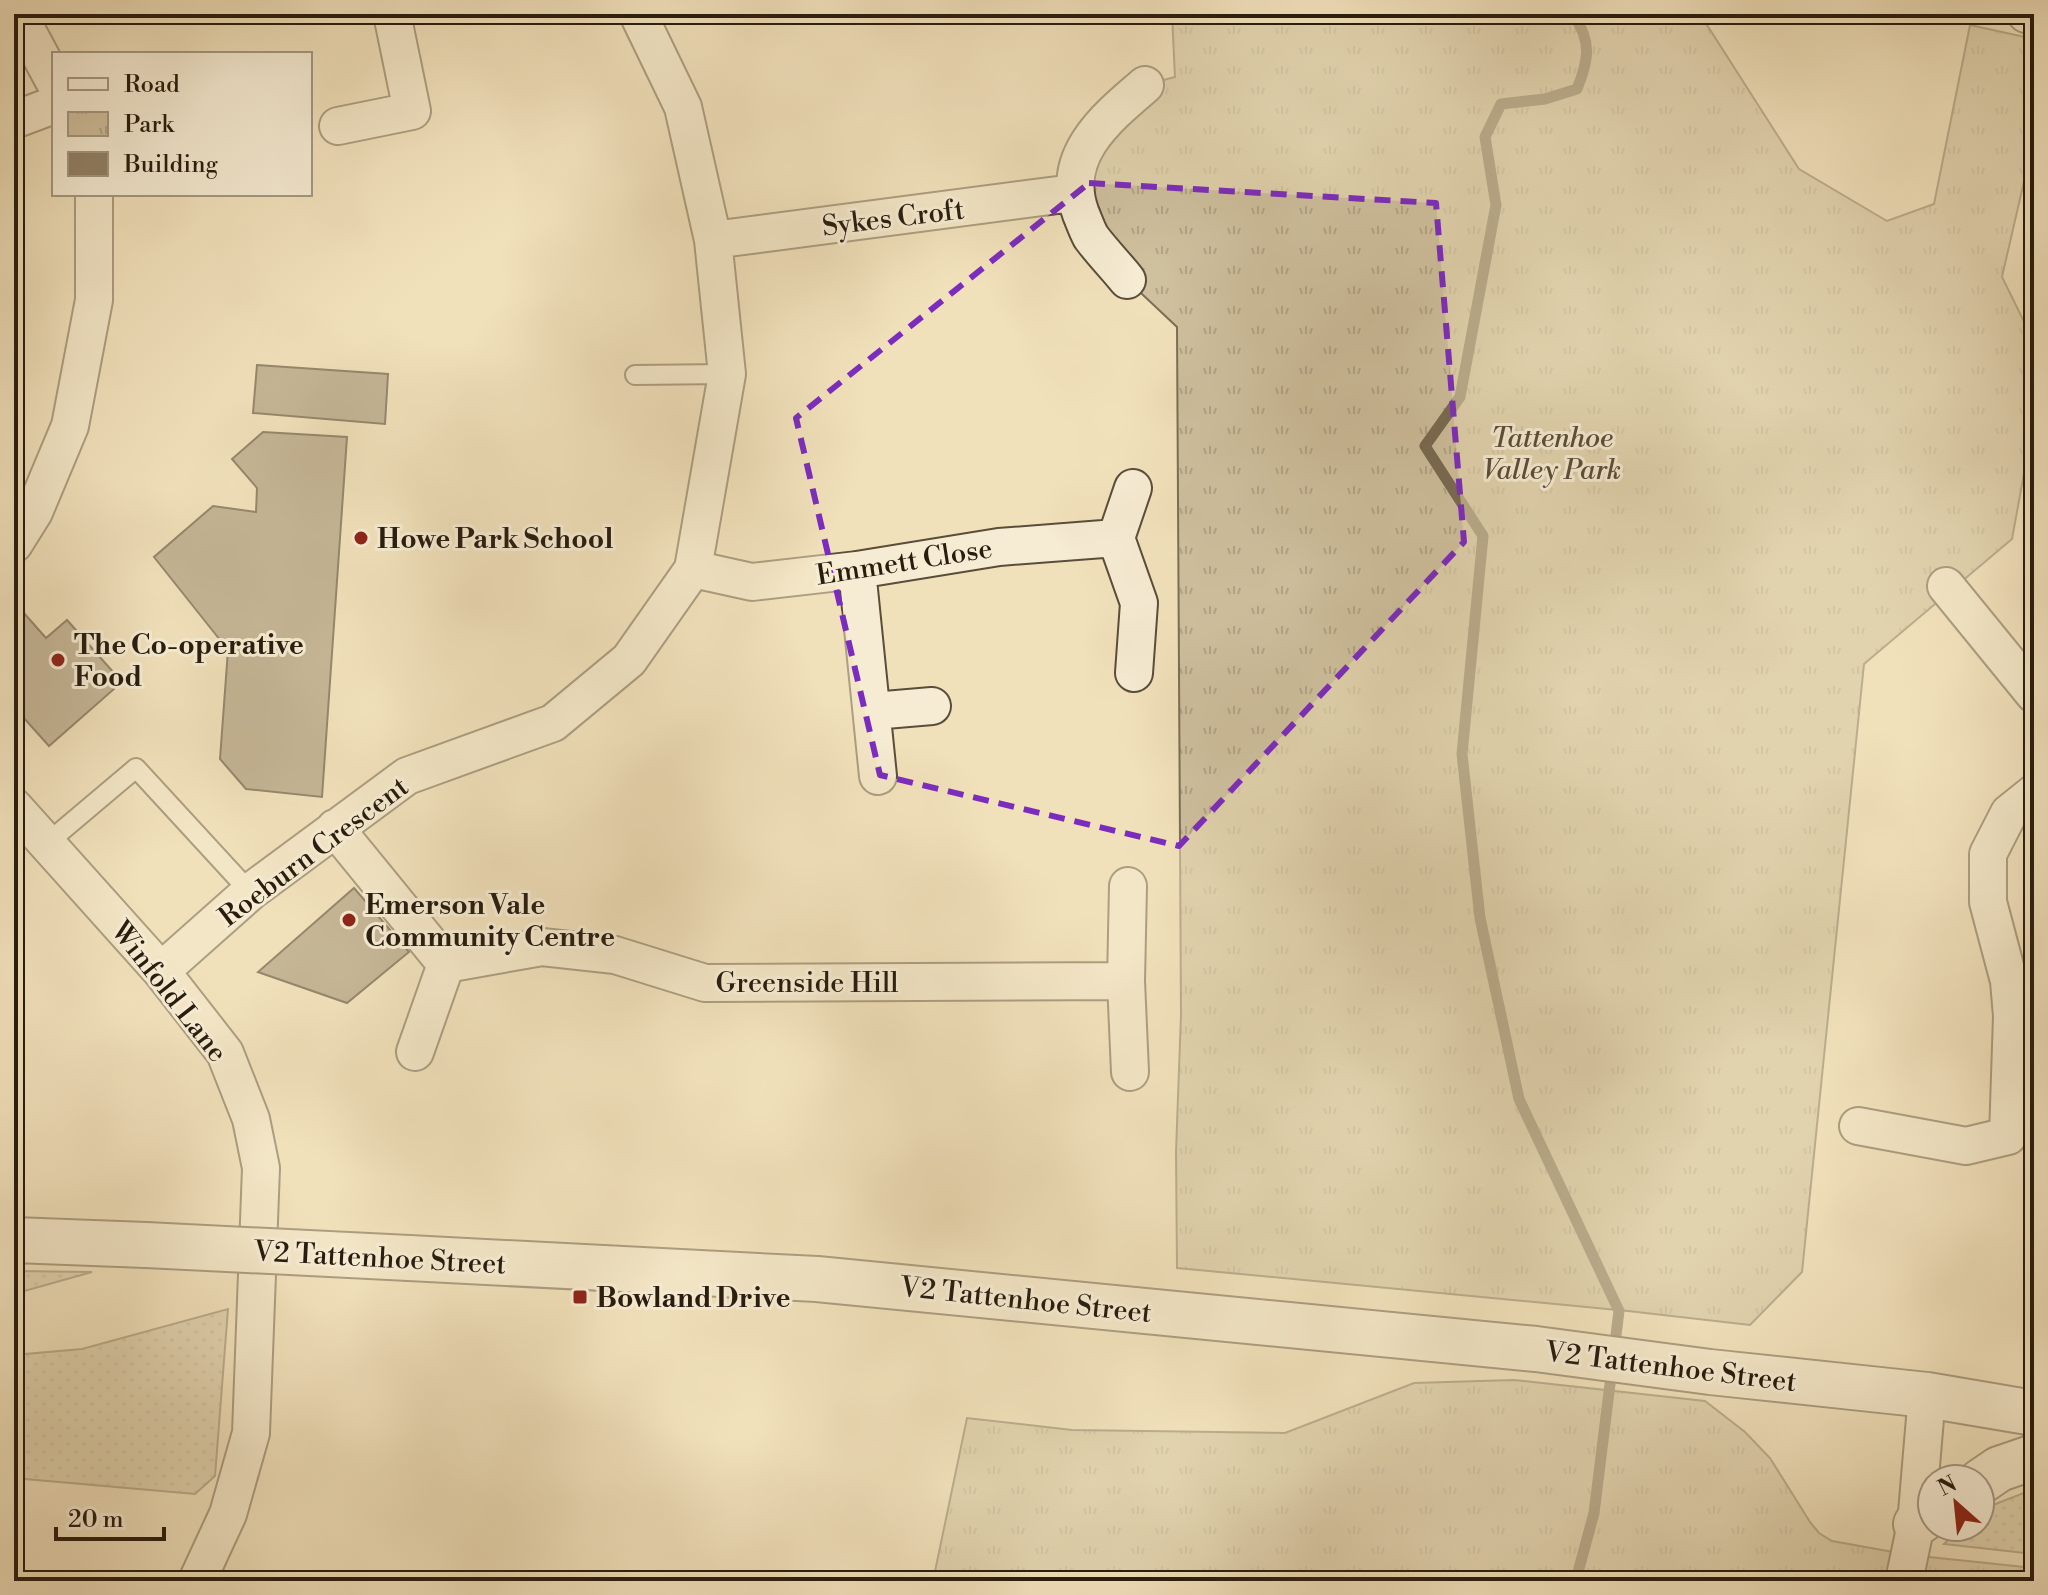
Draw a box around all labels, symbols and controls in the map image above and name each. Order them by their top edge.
legend [52,52,312,196]
text: Road [124,70,180,100]
text: Park [124,110,175,140]
text: Building [123,150,218,180]
street label: Sykes Croft [820,192,966,245]
park label: Tattenhoe Valley Park [1483,421,1621,488]
place label: Howe Park School [377,522,613,557]
marker: Howe Park School [352,529,370,547]
street label: Emmett Close [814,531,995,594]
place label: The Co-operative Food [74,628,304,695]
marker: The Co-operative Food [49,651,67,669]
street label: Roeburn Crescent [212,769,416,935]
place label: Emerson Vale Community Centre [365,888,615,955]
marker: Emerson Vale Community Centre [340,911,358,929]
street label: Winfold Lane [102,914,235,1069]
street label: Greenside Hill [715,966,899,1001]
street label: V2 Tattenhoe Street [252,1234,507,1283]
street label: V2 Tattenhoe Street [897,1270,1153,1331]
place label: Bowland Drive [596,1281,790,1316]
marker: Bowland Drive [571,1288,589,1306]
street label: V2 Tattenhoe Street [1542,1335,1798,1400]
north arrow [1916,1463,1996,1543]
text: N [1934,1470,1962,1502]
scale bar [56,1491,164,1541]
text: 20 m [68,1505,124,1535]

